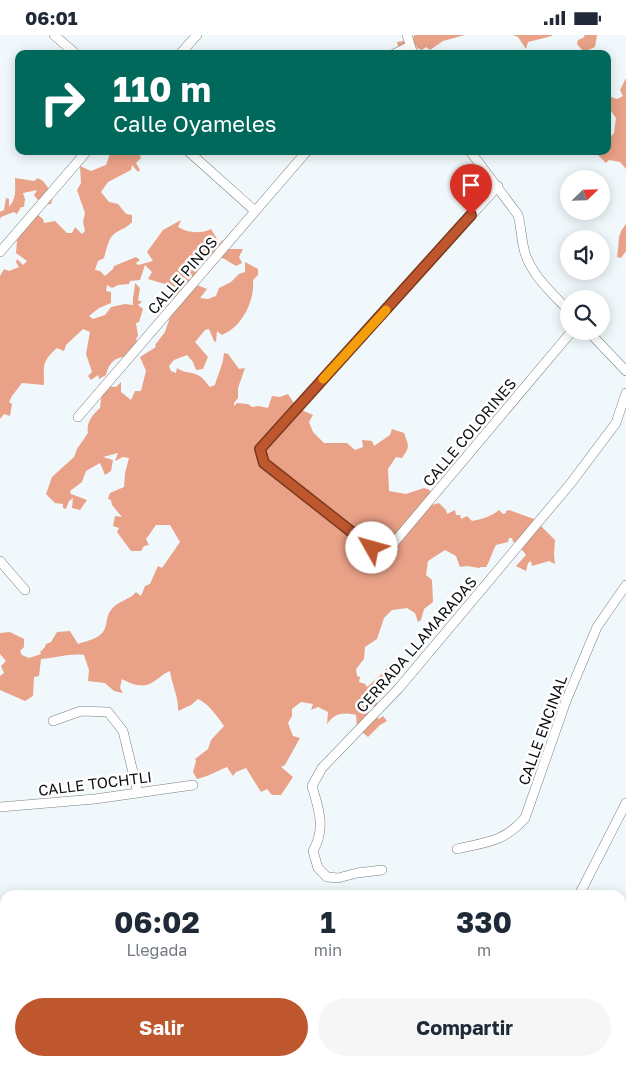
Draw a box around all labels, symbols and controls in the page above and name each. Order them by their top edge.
text: 06:01 [25,6,78,29]
text: 110 m [113,68,211,110]
icon: right [30,70,95,135]
text: Calle Oyameles [113,110,276,137]
pin [450,164,492,215]
north arrow [560,170,610,220]
map controls [560,170,610,340]
icon: arrive [457,171,485,199]
button: sound [560,230,610,280]
street label: CALLE PINOS [144,233,220,317]
button: search [560,290,610,340]
street label: CALLE COLORINES [419,374,519,490]
position arrow [345,521,397,573]
street label: CERRADA LLAMARADAS [352,572,480,716]
street label: CALLE ENCINAL [514,672,570,787]
street label: CALLE TOCHTLI [37,767,153,799]
text: 06:02 [114,904,200,940]
text: 1 [320,904,336,940]
text: 330 [456,904,512,940]
text: Llegada [126,940,187,960]
text: min [314,940,342,960]
text: m [477,940,491,960]
button: Salir [15,998,308,1056]
button: Compartir [318,998,611,1056]

